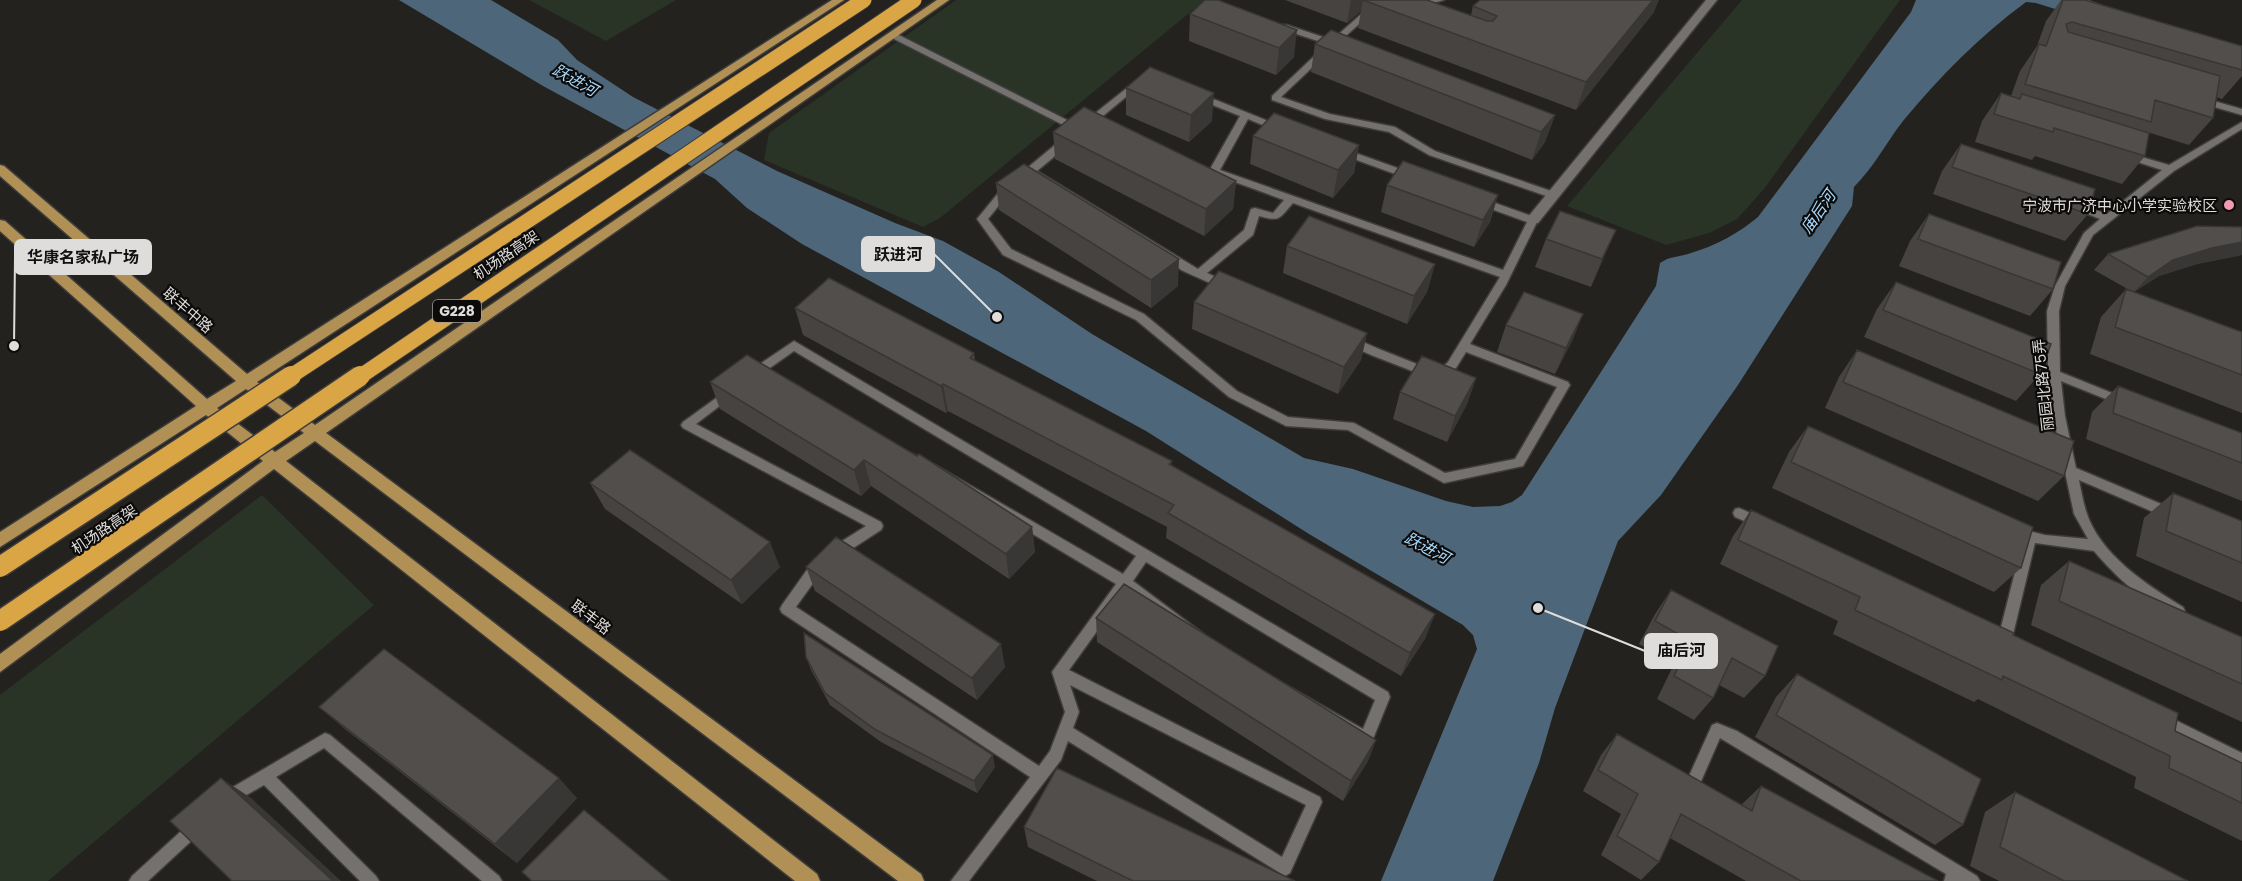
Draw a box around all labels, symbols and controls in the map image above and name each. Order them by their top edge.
water label: 跃进河 [548,58,604,103]
water label: 庙后河 [1795,183,1843,238]
place label: 宁波市广济中心小学实验校区 [2022,195,2217,216]
marker: 宁波市广济中心小学实验校区 [2222,198,2236,212]
street label: 机场路高架 [469,225,543,285]
callout: 跃进河 [862,237,934,271]
callout: 华康名家私广场 [15,240,151,274]
text: 跃进河 [874,243,922,266]
text: 华康名家私广场 [27,246,139,269]
street label: 联丰中路 [158,282,218,338]
road number: G228 [433,300,481,322]
street label: 丽园北路75弄 [2028,338,2058,432]
street label: 机场路高架 [67,499,141,559]
water label: 跃进河 [1400,527,1456,571]
street label: 联丰路 [567,595,615,639]
callout: 庙后河 [1645,634,1717,668]
text: 庙后河 [1657,639,1705,662]

